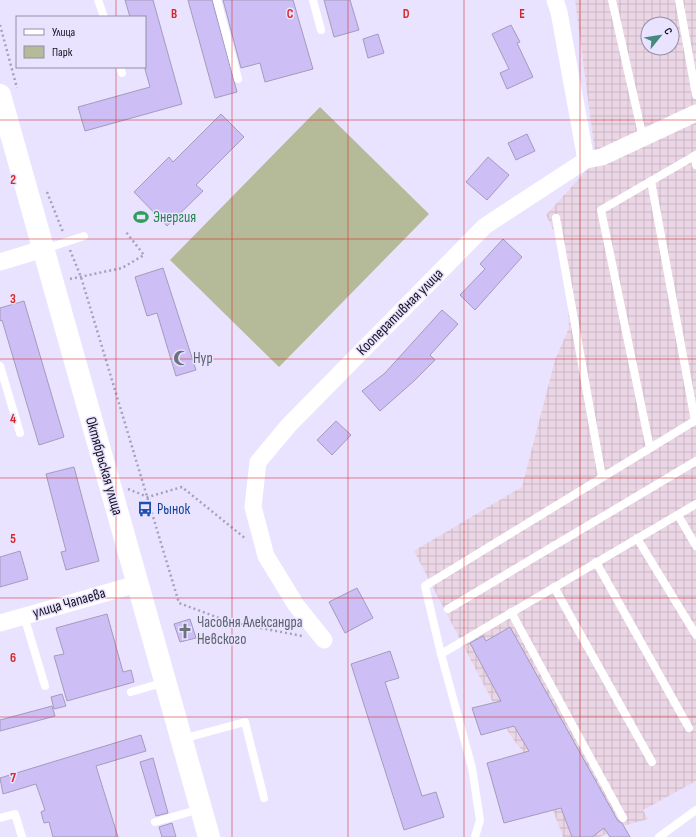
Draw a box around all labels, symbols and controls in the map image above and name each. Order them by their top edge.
text: B [171,6,177,22]
text: C [287,6,294,22]
text: D [403,6,410,22]
text: E [519,6,525,22]
legend [16,16,146,68]
north arrow [640,16,680,56]
text: Улица [52,25,76,40]
text: С [661,26,675,37]
text: Парк [52,45,73,60]
text: 2 [10,172,16,188]
sports icon: Энергия [132,208,150,226]
place label: Энергия [153,208,196,227]
street label: Кооперативная улица [353,264,448,359]
text: 3 [10,291,16,307]
mosque icon: Нур [172,349,190,367]
place label: Нур [193,349,213,368]
text: 4 [10,411,16,427]
street label: Октябрьская улица [81,415,127,518]
bus stop icon: Рынок [136,500,154,518]
place label: Рынок [157,500,190,519]
text: 5 [10,531,16,547]
street label: улица Чапаева [30,583,108,622]
place label: Часовня Александра Невского [197,613,303,649]
church icon: Часовня Александра Невского [176,622,194,640]
text: 6 [10,650,16,666]
text: 7 [10,770,16,786]

